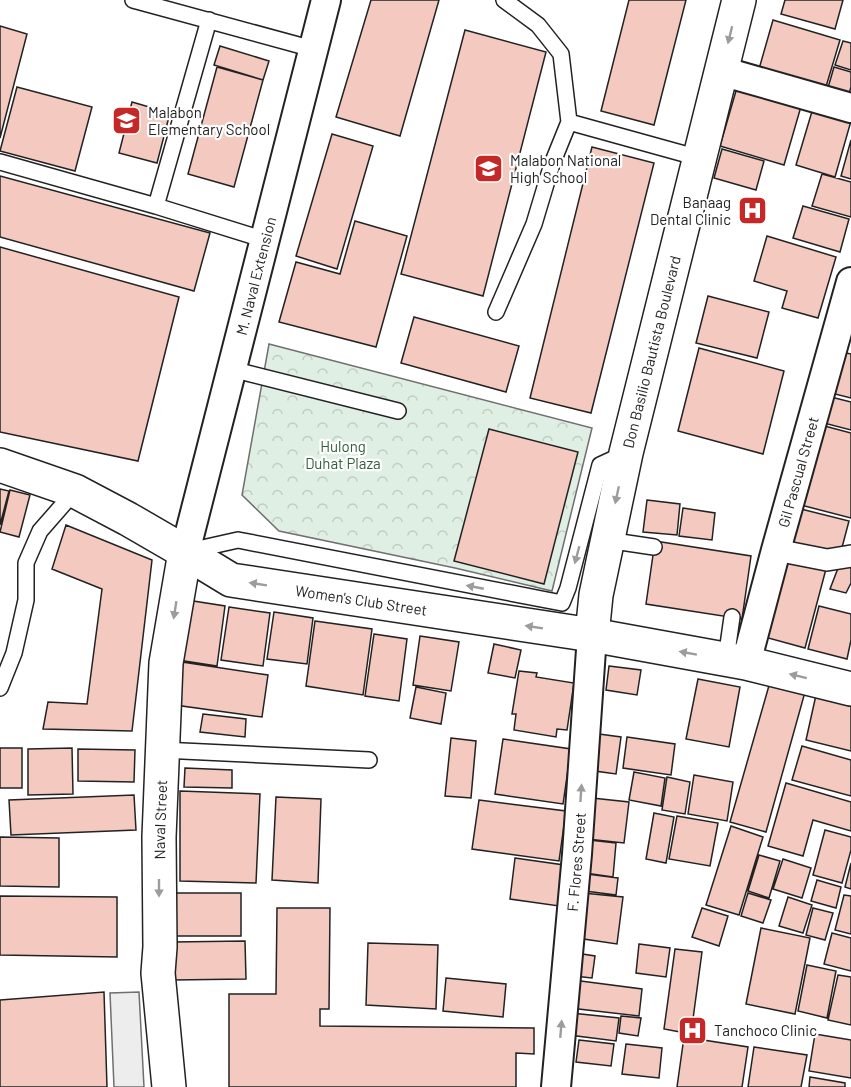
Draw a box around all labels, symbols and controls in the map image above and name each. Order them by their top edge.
one-way arrow [725,27,734,45]
place label: Malabon Elementary School [148,103,270,138]
school or university icon: Malabon Elementary School [111,105,143,137]
place label: Malabon National High School [510,151,621,186]
school or university icon: Malabon National High School [473,153,505,185]
place label: Banaag Dental Clinic [650,193,731,228]
hospital icon: Banaag Dental Clinic [736,195,768,227]
street label: M. Naval Extension [232,215,279,337]
street label: Don Basilio Bautista Boulevard [619,254,684,450]
street label: Gil Pascual Street [774,414,822,529]
park label: Hulong Duhat Plaza [305,437,381,472]
one-way arrow [612,486,621,505]
one-way arrow [571,546,581,564]
one-way arrow [249,580,268,589]
street label: Women's Club Street [294,581,428,619]
one-way arrow [465,582,484,591]
one-way arrow [170,600,179,619]
one-way arrow [524,622,543,631]
one-way arrow [679,648,698,657]
one-way arrow [789,670,808,680]
street label: Naval Street [150,779,170,860]
one-way arrow [576,783,586,802]
street label: F. Flores Street [563,812,589,912]
one-way arrow [154,878,164,897]
hospital icon: Tanchoco Clinic [677,1014,709,1046]
one-way arrow [556,1019,566,1038]
place label: Tanchoco Clinic [714,1021,817,1039]

